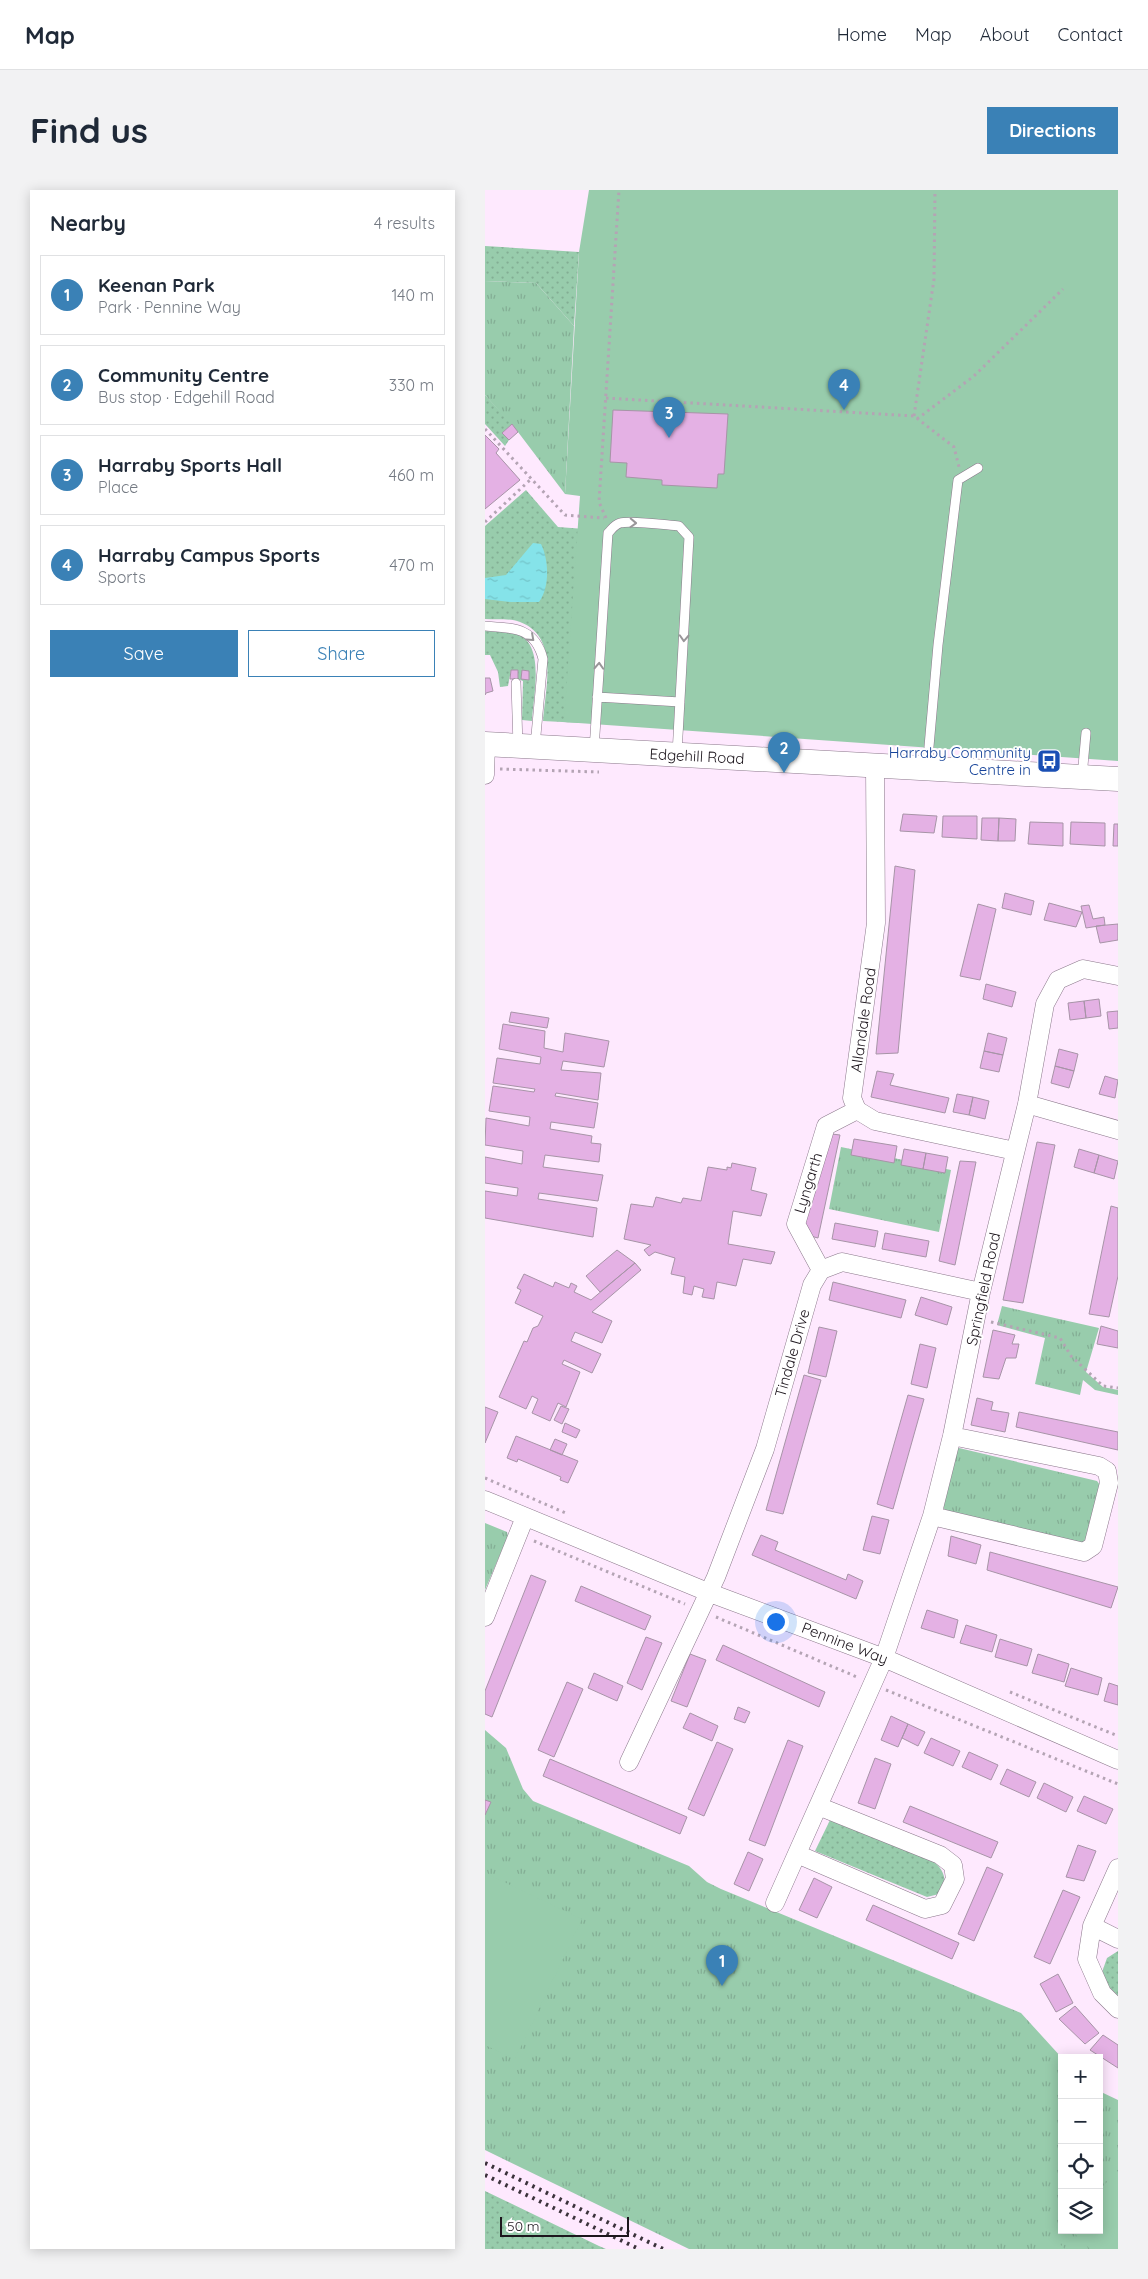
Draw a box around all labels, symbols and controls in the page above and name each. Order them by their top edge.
text: Map [25,20,75,50]
text: Home [837,23,887,46]
text: Map [915,23,952,46]
text: About [980,23,1030,46]
text: Contact [1058,23,1123,46]
button: Directions [987,107,1118,154]
text: Find us [30,108,148,152]
text: Nearby [50,210,126,236]
text: 4 results [374,213,435,233]
text: Keenan Park [98,273,215,297]
text: 1 [64,285,70,305]
text: 140 m [391,285,434,305]
text: Park · Pennine Way [98,297,241,317]
text: Community Centre [98,363,269,387]
pin: 4 [828,369,860,410]
text: 2 [62,375,72,395]
text: 330 m [389,375,434,395]
text: Bus stop · Edgehill Road [98,387,275,407]
pin: 3 [653,397,685,438]
text: Harraby Sports Hall [98,453,282,477]
text: 3 [63,465,71,485]
text: 460 m [388,465,434,485]
text: Place [98,477,138,497]
one-way arrow [630,518,637,528]
text: Harraby Campus Sports [98,543,320,567]
text: 4 [62,555,72,575]
text: 470 m [389,555,434,575]
text: Sports [98,567,146,587]
button: Save [50,630,238,677]
button: Share [248,630,435,677]
one-way arrow [525,632,534,641]
one-way arrow [679,634,689,642]
one-way arrow [594,662,605,670]
pin: 2 [768,732,800,773]
place label: Harraby Community Centre in [889,743,1031,779]
street label: Edgehill Road [649,744,745,768]
bus stop icon: Harraby Community Centre in [1036,748,1062,774]
street label: Allandale Road [846,966,880,1074]
street label: Lyngarth [790,1150,826,1216]
street label: Springfield Road [962,1231,1004,1347]
street label: Tindale Drive [770,1307,814,1399]
your location [763,1609,789,1635]
street label: Pennine Way [799,1618,891,1668]
pin: 1 [706,1945,738,1986]
map controls [1058,2054,1103,2234]
button: + [1058,2054,1103,2099]
button: − [1058,2099,1103,2144]
button: locate [1058,2144,1103,2189]
button: layers [1058,2189,1103,2234]
scale bar [500,2214,629,2237]
text: 50 m [507,2217,540,2235]

